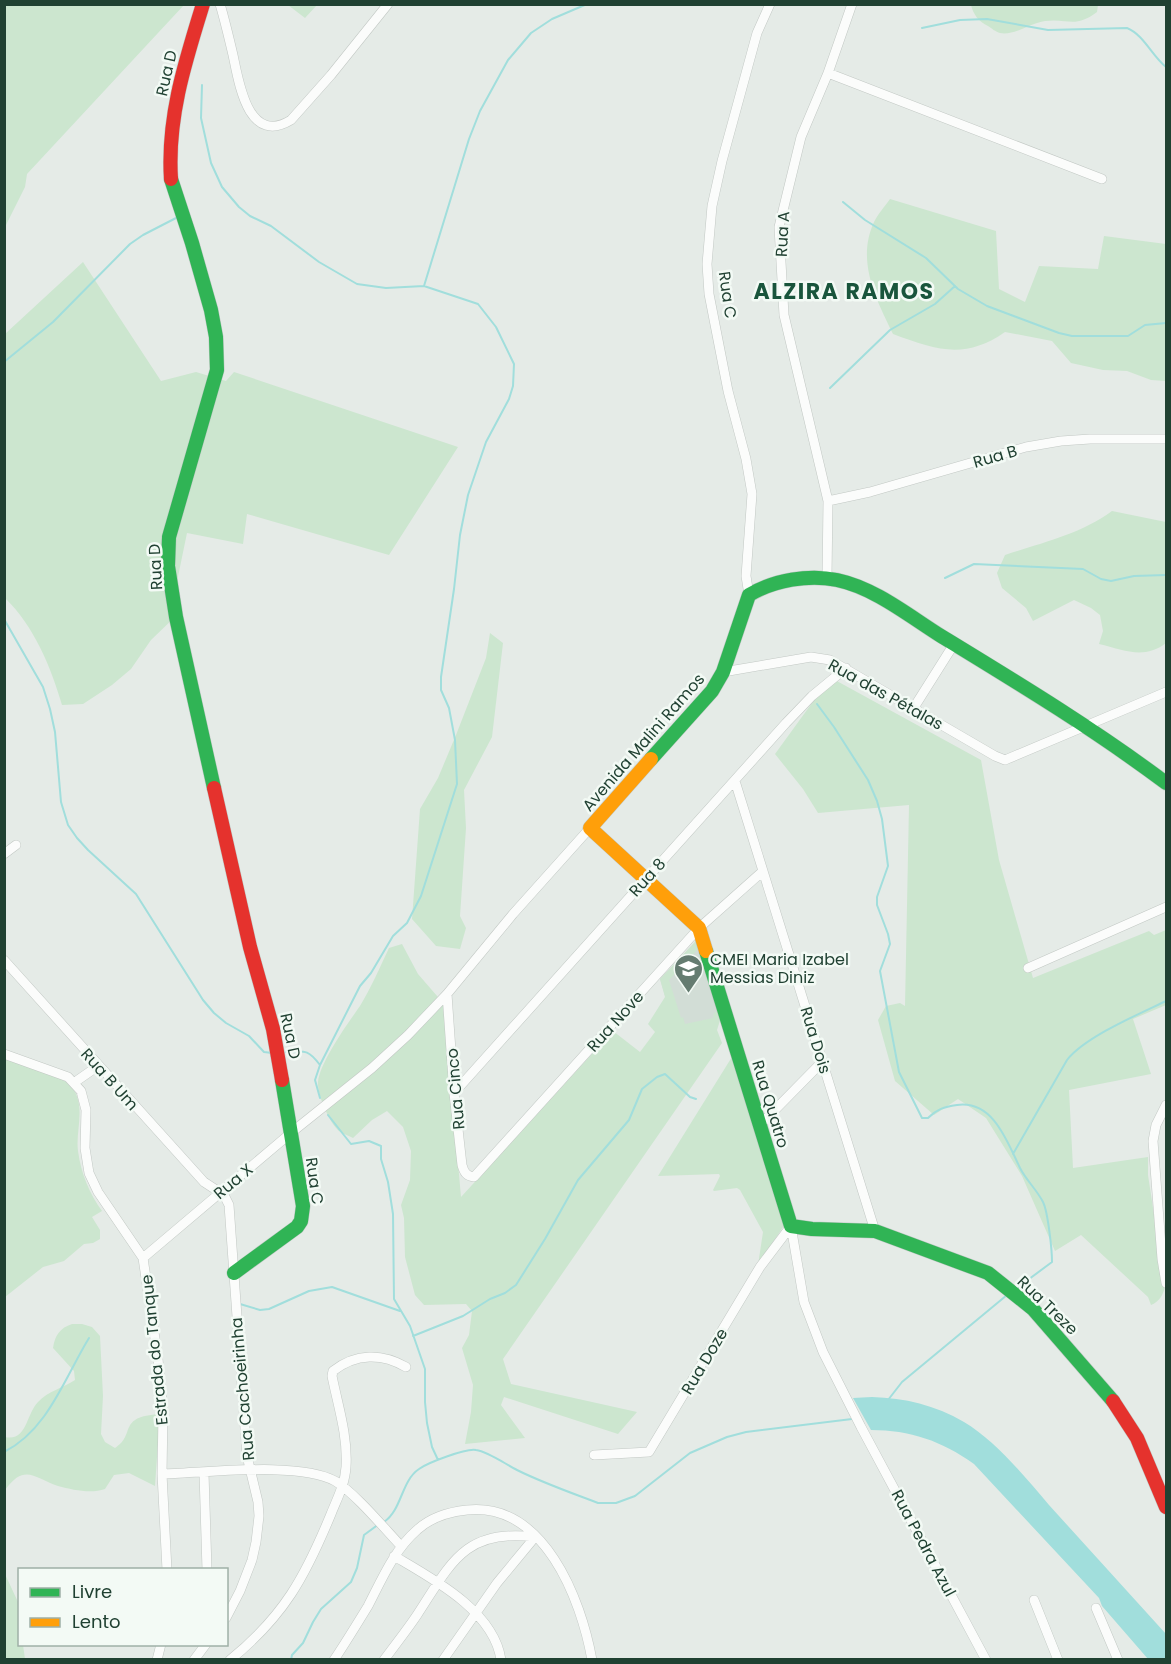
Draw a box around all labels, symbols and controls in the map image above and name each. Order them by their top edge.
street label: Rua D [150,48,183,98]
street label: Rua A [770,210,795,258]
street label: Rua C [713,270,742,320]
district label: ALZIRA RAMOS [753,276,935,307]
street label: Rua B [970,439,1020,474]
street label: Rua D [143,543,168,591]
street label: Rua das Pétalas [824,653,947,736]
street label: Avenida Malini Ramos [577,668,710,816]
street label: Rua 8 [624,853,671,902]
place label: CMEI Maria Izabel Messias Diniz [710,948,849,989]
school or university icon: CMEI Maria Izabel Messias Diniz [673,952,705,994]
street label: Rua Nove [582,986,649,1057]
street label: Rua Dois [794,1004,837,1076]
street label: Rua D [274,1011,307,1061]
street label: Rua B Um [76,1043,144,1115]
street label: Rua Cinco [440,1047,471,1131]
street label: Rua Quatro [746,1057,795,1151]
street label: Rua C [300,1156,329,1206]
street label: Rua X [209,1158,258,1205]
street label: Rua Treze [1012,1270,1083,1340]
street label: Estrada do Tanque [135,1274,174,1426]
street label: Rua Cachoeirinha [225,1316,260,1461]
street label: Rua Doze [676,1324,733,1399]
street label: Rua Pedra Azul [886,1486,961,1601]
legend [18,1568,228,1646]
text: Livre [72,1579,112,1604]
text: Lento [72,1609,121,1634]

